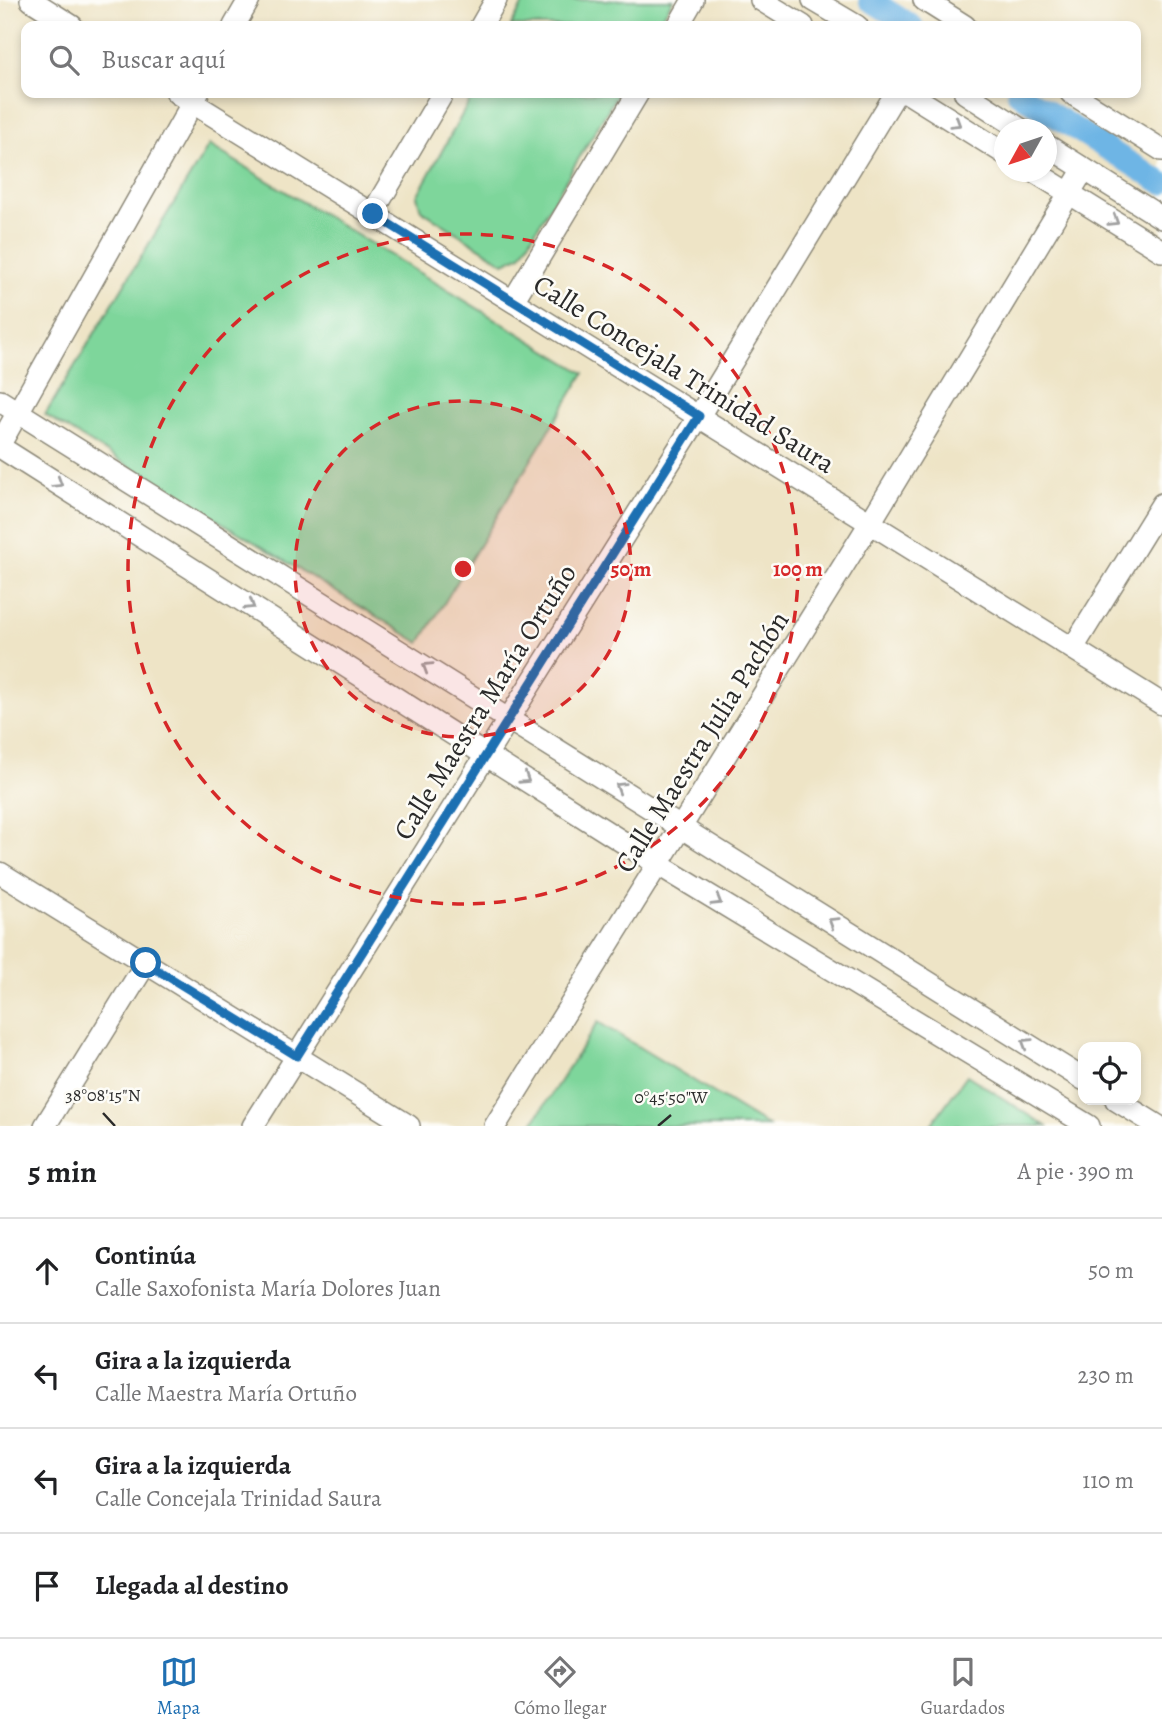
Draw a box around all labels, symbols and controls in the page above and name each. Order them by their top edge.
search box [21,21,1141,98]
icon: search [45,41,83,79]
text: Buscar aquí [101,42,226,77]
one-way arrow [949,114,962,127]
north arrow [994,119,1057,182]
route end [357,198,388,229]
one-way arrow [1106,212,1119,225]
street label: Calle Concejala Trinidad Saura [526,265,842,483]
one-way arrow [50,475,63,488]
text: 50 m [611,555,652,583]
text: 100 m [773,555,823,583]
street label: Calle Maestra María Ortuño [384,557,586,847]
centre of rings [451,557,475,581]
one-way arrow [243,596,256,609]
street label: Calle Maestra Julia Pachón [606,604,798,880]
one-way arrow [421,662,434,675]
one-way arrow [517,770,530,783]
one-way arrow [614,783,627,796]
one-way arrow [710,892,723,905]
one-way arrow [828,917,841,930]
route start [130,947,161,978]
one-way arrow [1020,1038,1033,1051]
map controls [1078,1042,1141,1105]
button: locate [1078,1042,1141,1105]
text: 38°08'15"N [65,1083,141,1107]
text: 0°45'50"W [634,1085,708,1109]
text: 5 min [28,1152,97,1192]
text: A pie · 390 m [1017,1156,1134,1187]
text: Continúa [95,1238,196,1273]
icon: ahead [28,1252,66,1290]
text: 50 m [1088,1255,1134,1286]
text: Calle Saxofonista María Dolores Juan [95,1273,441,1304]
text: Gira a la izquierda [95,1343,291,1378]
icon: left [28,1357,66,1395]
text: 230 m [1078,1360,1134,1391]
text: Calle Maestra María Ortuño [95,1378,357,1409]
text: Gira a la izquierda [95,1448,291,1483]
icon: left [28,1462,66,1500]
text: 110 m [1082,1465,1134,1496]
text: Calle Concejala Trinidad Saura [95,1483,382,1514]
icon: arrive [28,1567,66,1605]
text: Llegada al destino [95,1568,289,1603]
tab: Mapa [157,1653,200,1721]
tab: Cómo llegar [514,1653,607,1721]
tab: Guardados [920,1653,1005,1721]

